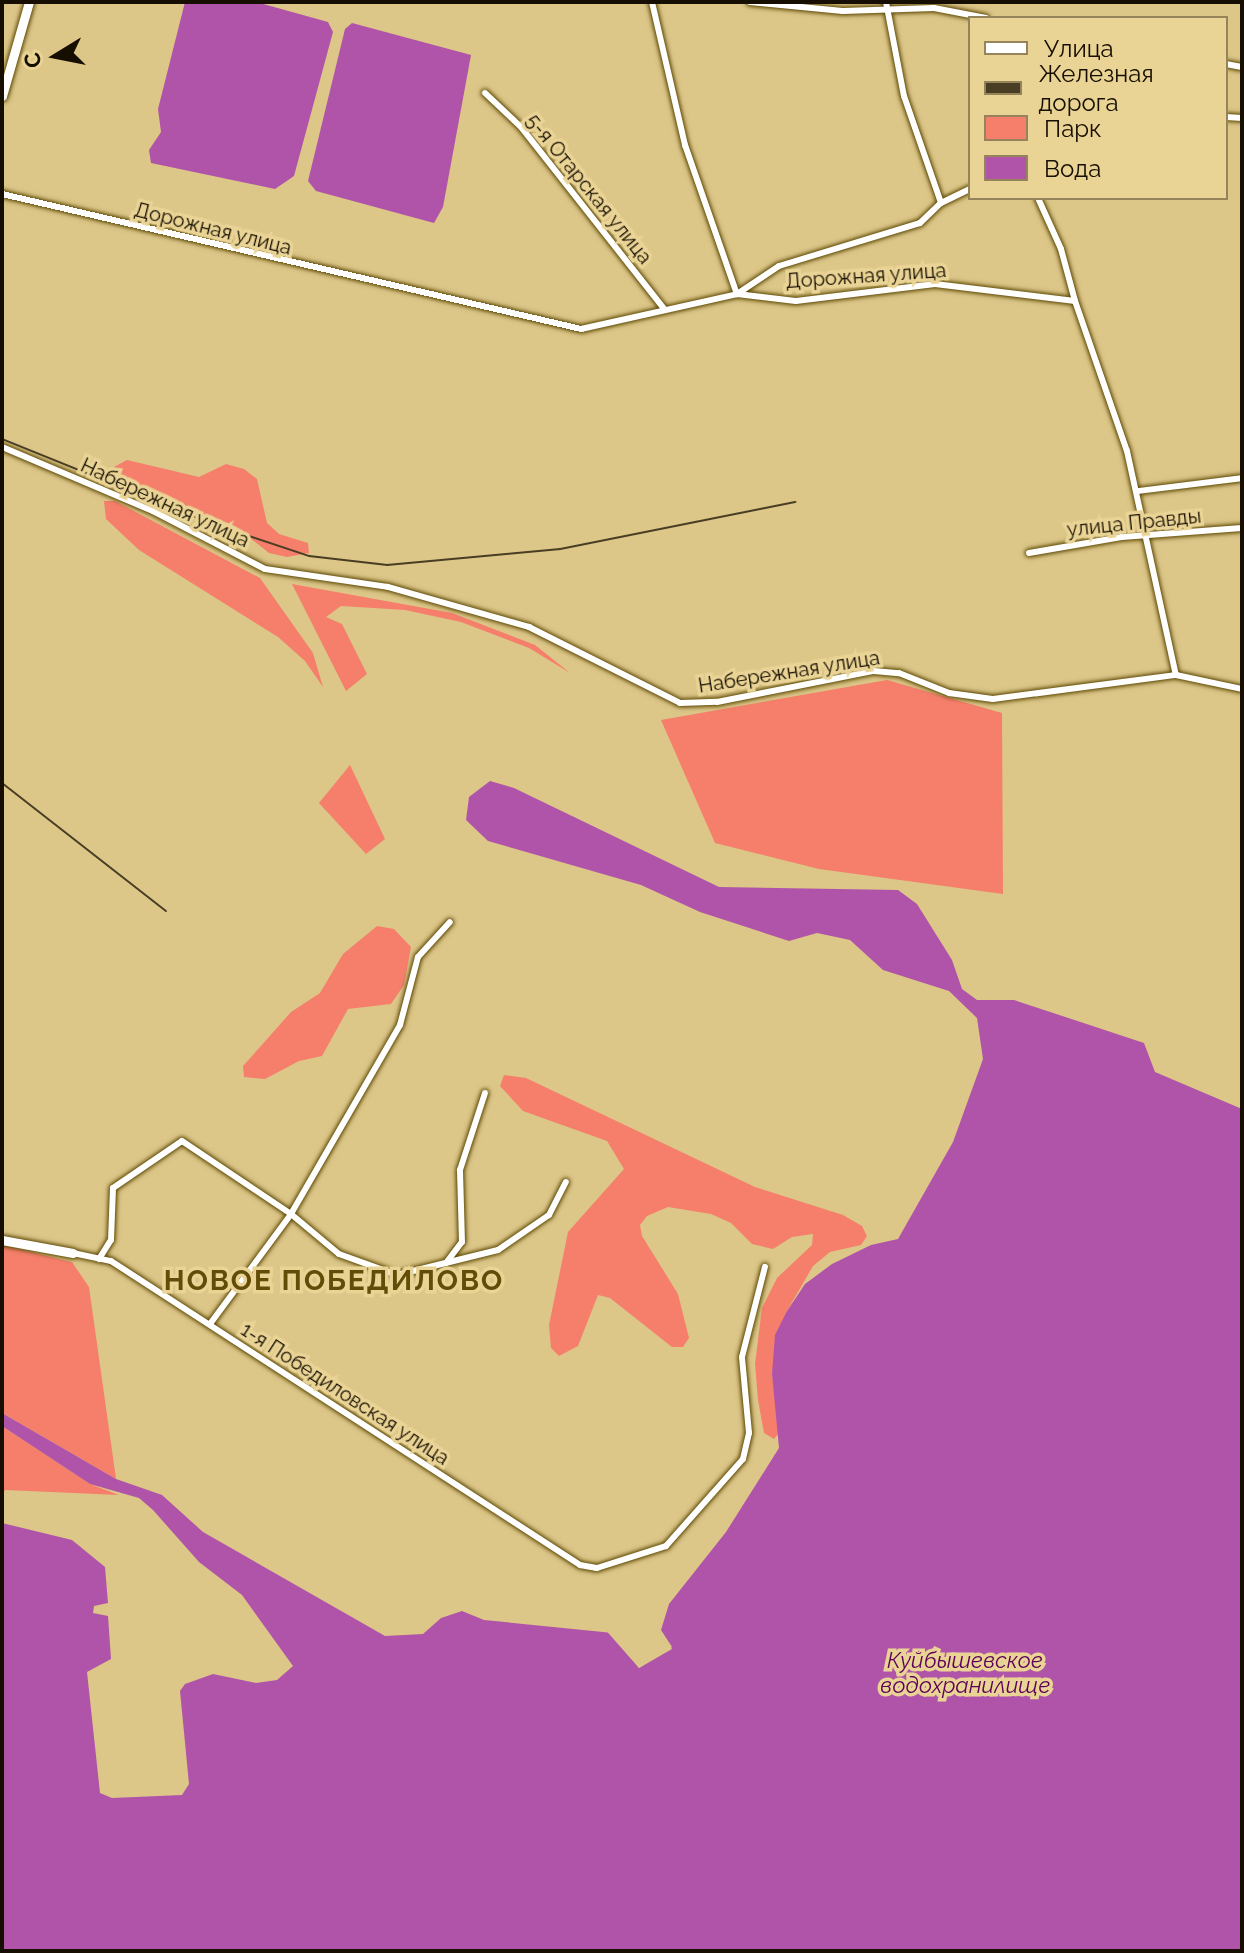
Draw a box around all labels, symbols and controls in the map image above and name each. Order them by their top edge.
north arrow [16,16,96,96]
legend [968,16,1228,200]
text: Улица [1044,34,1114,63]
text: С [18,50,46,70]
text: Железная дорога [1038,59,1154,117]
street label: 5-я Отарская улица [521,109,657,269]
text: Парк [1044,114,1102,143]
text: Вода [1044,154,1101,183]
street label: Дорожная улица [132,198,294,260]
street label: Дорожная улица [785,258,947,294]
street label: Набережная улица [77,453,253,553]
street label: улица Правды [1066,504,1202,542]
street label: Набережная улица [696,646,882,698]
district label: НОВОЕ ПОБЕДИЛОВО [164,1264,504,1298]
street label: 1-я Победиловская улица [236,1317,454,1471]
water label: Куйбышевское водохранилище [880,1647,1050,1698]

